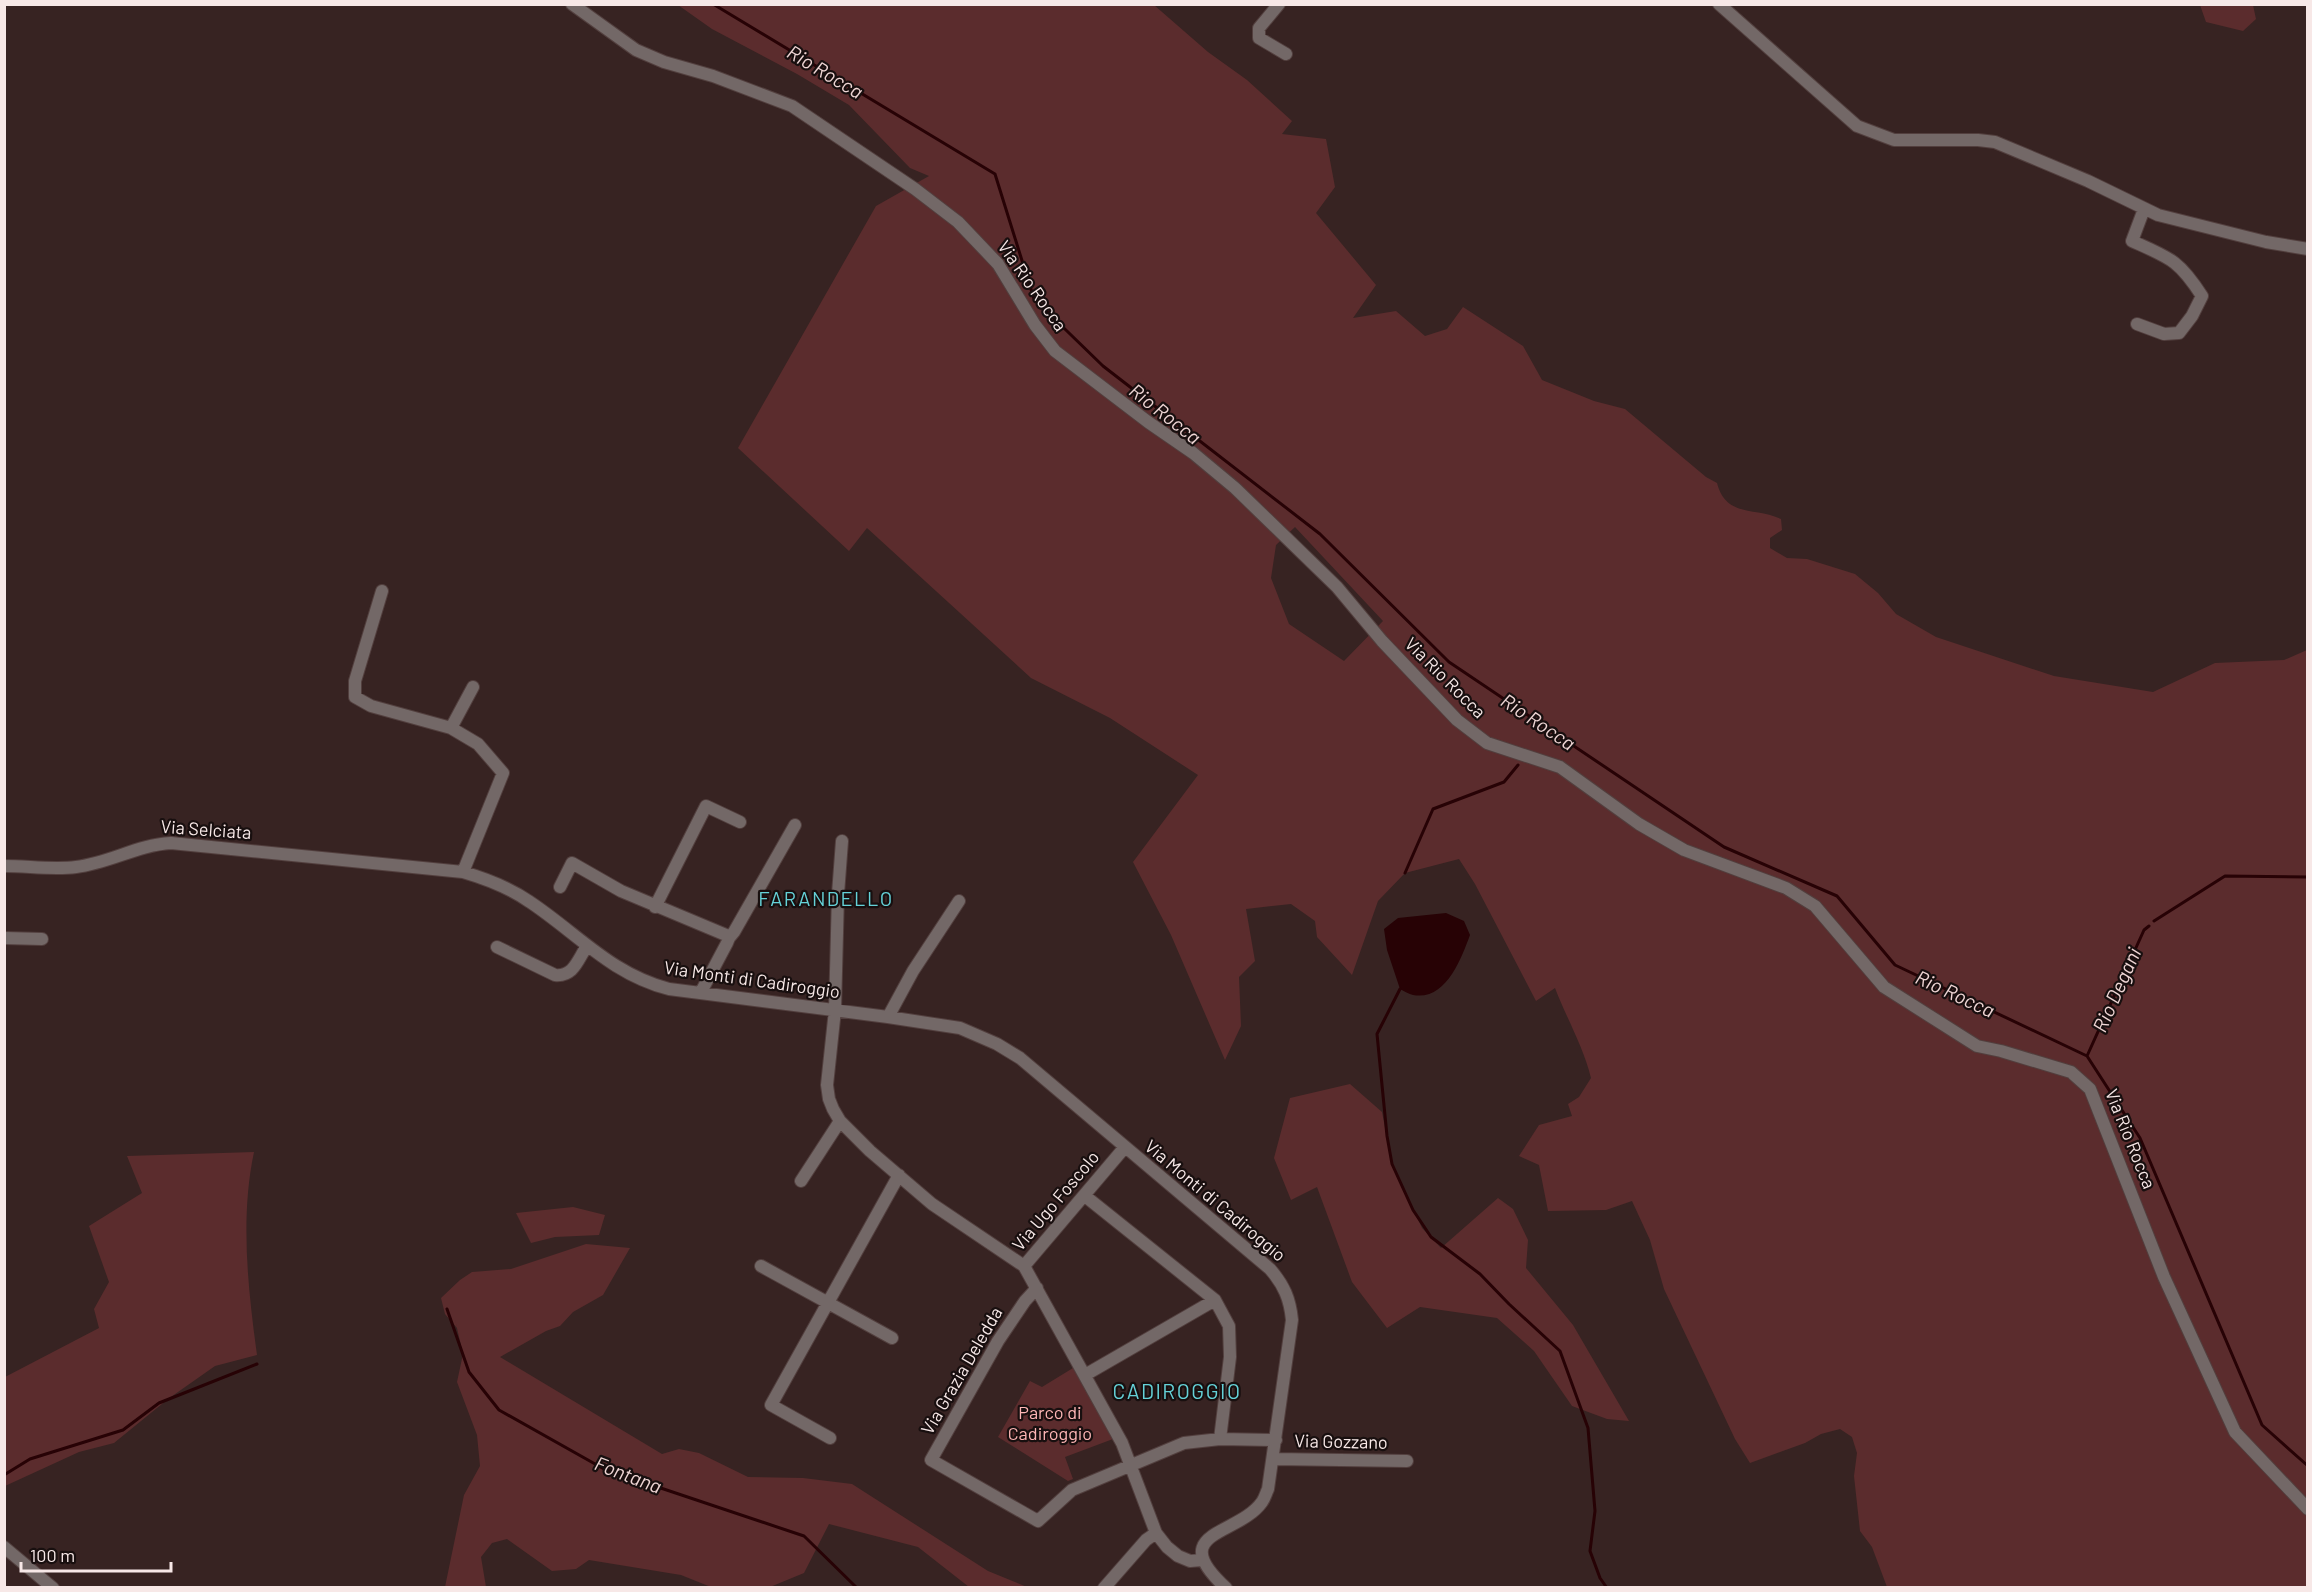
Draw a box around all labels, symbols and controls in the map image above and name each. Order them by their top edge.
water label: Rio Rocca [783,39,868,103]
street label: Via Rio Rocca [994,236,1072,335]
water label: Rio Rocca [1125,378,1206,449]
street label: Via Rio Rocca [1401,632,1491,722]
water label: Rio Rocca [1497,688,1580,755]
street label: Via Selciata [160,815,252,843]
district label: FARANDELLO [758,886,894,910]
water label: Rio Degani [2087,944,2145,1036]
street label: Via Monti di Cadiroggio [663,956,842,1002]
water label: Rio Rocca [1912,964,1999,1022]
street label: Via Rio Rocca [2101,1086,2161,1192]
street label: Via Monti di Cadiroggio [1141,1135,1291,1266]
street label: Via Ugo Foscolo [1007,1146,1103,1255]
street label: Via Grazia Deledda [916,1303,1007,1438]
district label: CADIROGGIO [1112,1378,1242,1403]
park label: Parco di Cadiroggio [1008,1401,1092,1444]
street label: Via Gozzano [1294,1429,1388,1453]
water label: Fontana [591,1450,665,1498]
scale bar [21,1535,171,1573]
text: 100 m [30,1544,75,1566]

